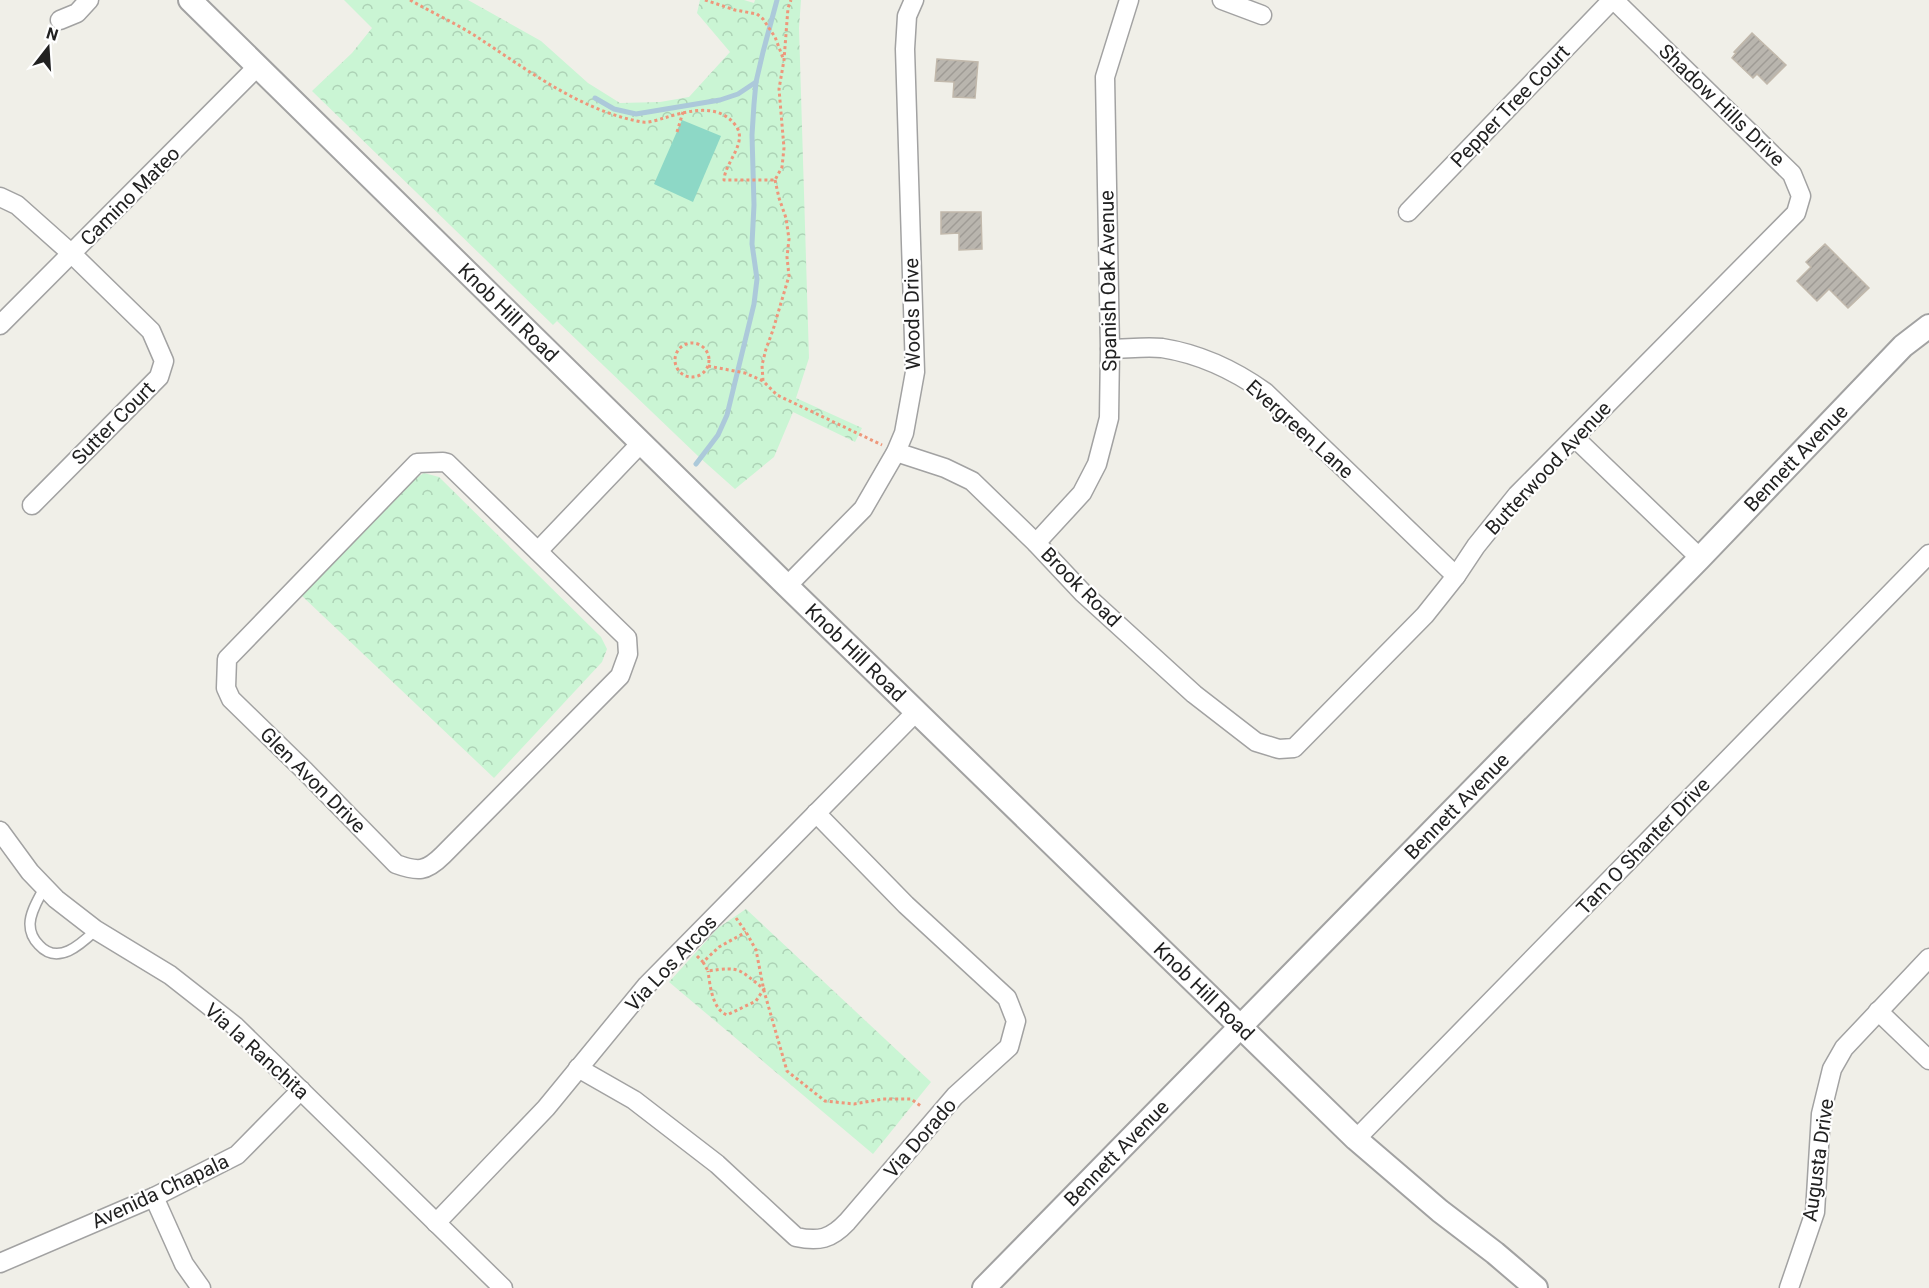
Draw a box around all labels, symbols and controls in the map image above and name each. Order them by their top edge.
north arrow [18,18,78,78]
text: N [44,23,60,45]
street label: Shadow Hills Drive [1654,39,1790,171]
street label: Pepper Tree Court [1446,40,1574,172]
street label: Camino Mateo [75,141,185,251]
street label: Spanish Oak Avenue [1094,190,1122,372]
street label: Knob Hill Road [453,258,563,367]
street label: Woods Drive [899,258,925,370]
street label: Evergreen Lane [1241,375,1359,483]
street label: Sutter Court [66,376,160,470]
street label: Butterwood Avenue [1480,396,1616,540]
street label: Bennett Avenue [1739,399,1853,517]
street label: Brook Road [1036,542,1126,632]
street label: Knob Hill Road [800,598,911,707]
street label: Glen Avon Drive [255,722,371,838]
street label: Bennett Avenue [1399,748,1514,864]
street label: Tam O Shanter Drive [1571,772,1715,920]
street label: Via Los Arcos [620,910,722,1016]
street label: Knob Hill Road [1149,937,1259,1045]
street label: Via la Ranchita [200,998,314,1104]
street label: Via Dorado [879,1093,961,1183]
street label: Bennett Avenue [1059,1095,1174,1211]
street label: Augusta Drive [1797,1097,1839,1223]
street label: Avenida Chapala [88,1149,232,1233]

